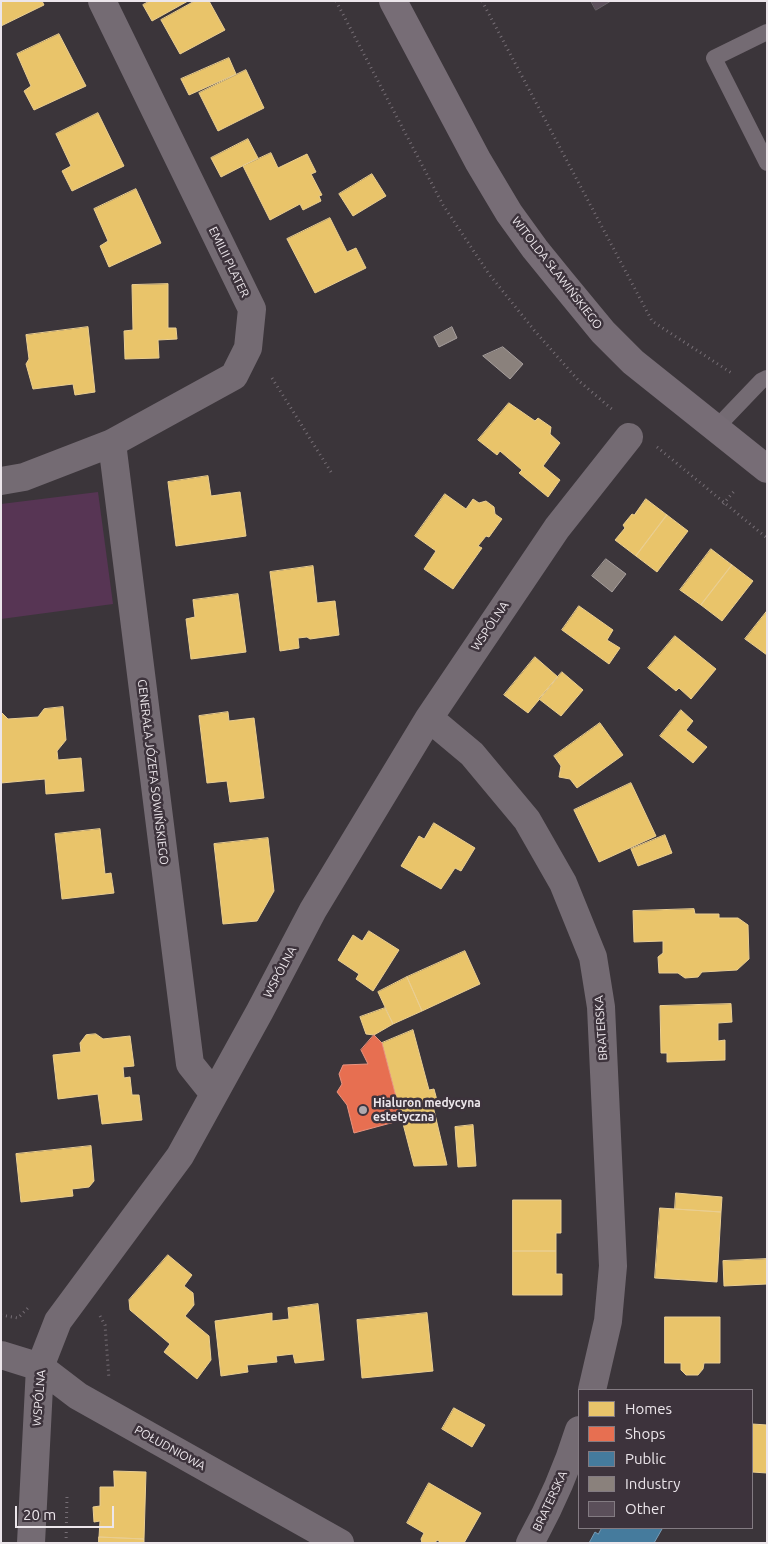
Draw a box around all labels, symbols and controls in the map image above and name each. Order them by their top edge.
street label: WITOLDA SŁAWIŃSKIEGO [509,214,605,332]
street label: EMILII PLATER [206,224,252,300]
street label: WSPÓLNA [468,599,512,653]
street label: GENERAŁA JÓZEFA SOWIŃSKIEGO [134,678,172,866]
street label: WSPÓLNA [260,944,300,1000]
street label: BRATERSKA [592,995,610,1061]
place label: Hialuron medycyna estetyczna [373,1096,481,1124]
marker: Hialuron medycyna estetyczna [357,1104,369,1116]
street label: WSPÓLNA [29,1369,49,1427]
legend [578,1389,753,1529]
text: Homes [625,1400,672,1417]
street label: POŁUDNIOWA [132,1423,208,1473]
text: Shops [625,1425,666,1442]
text: Public [625,1450,666,1467]
street label: BRATERSKA [530,1468,570,1534]
text: Industry [625,1475,680,1492]
scale bar [18,1496,116,1528]
text: Other [625,1500,665,1517]
text: 20 m [23,1506,56,1523]

